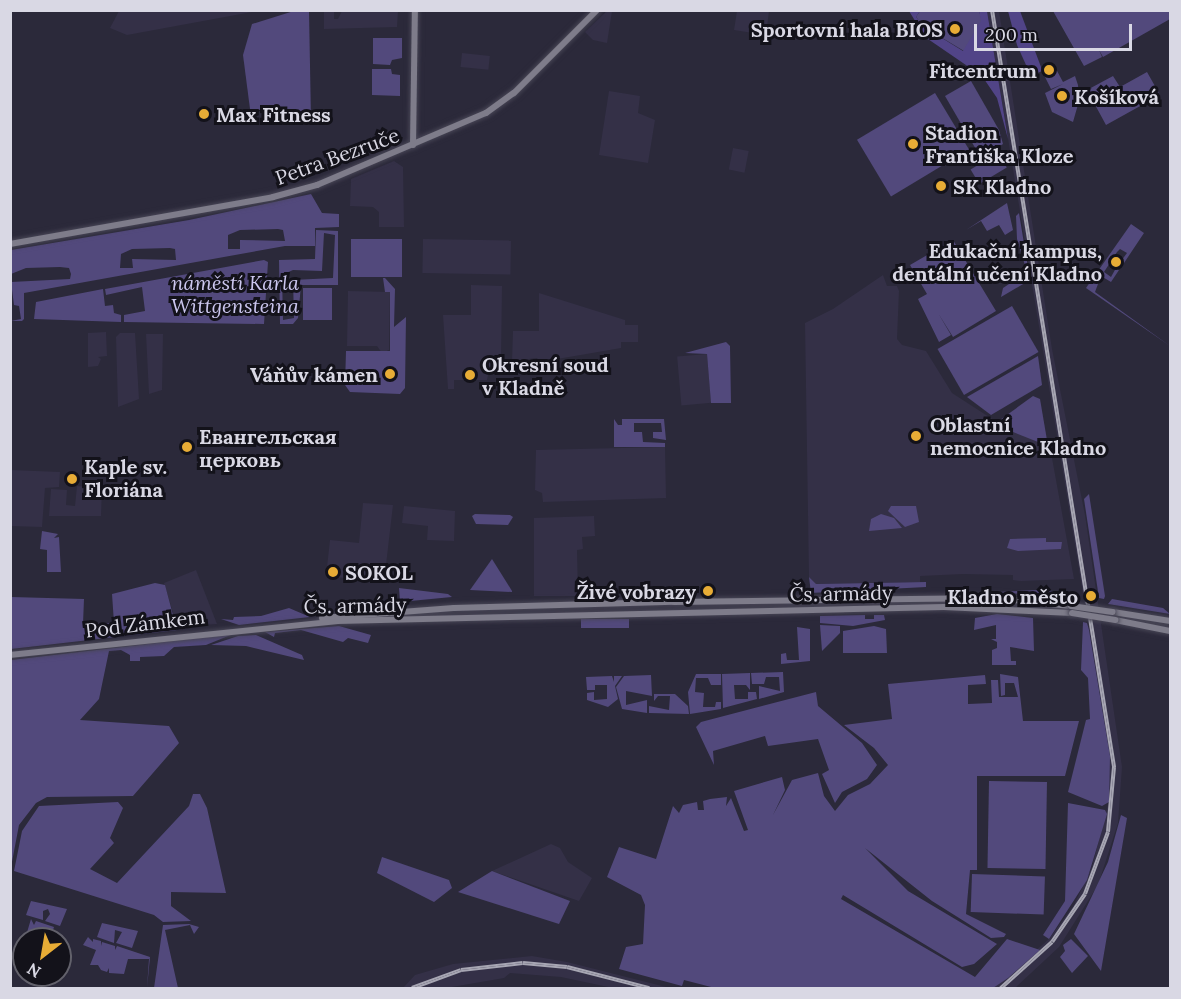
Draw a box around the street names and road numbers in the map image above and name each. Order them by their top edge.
street label: Petra Bezruče [272,123,402,189]
street label: Čs. armády [789,580,893,606]
street label: Čs. armády [303,592,407,618]
street label: Pod Zámkem [84,604,206,642]

